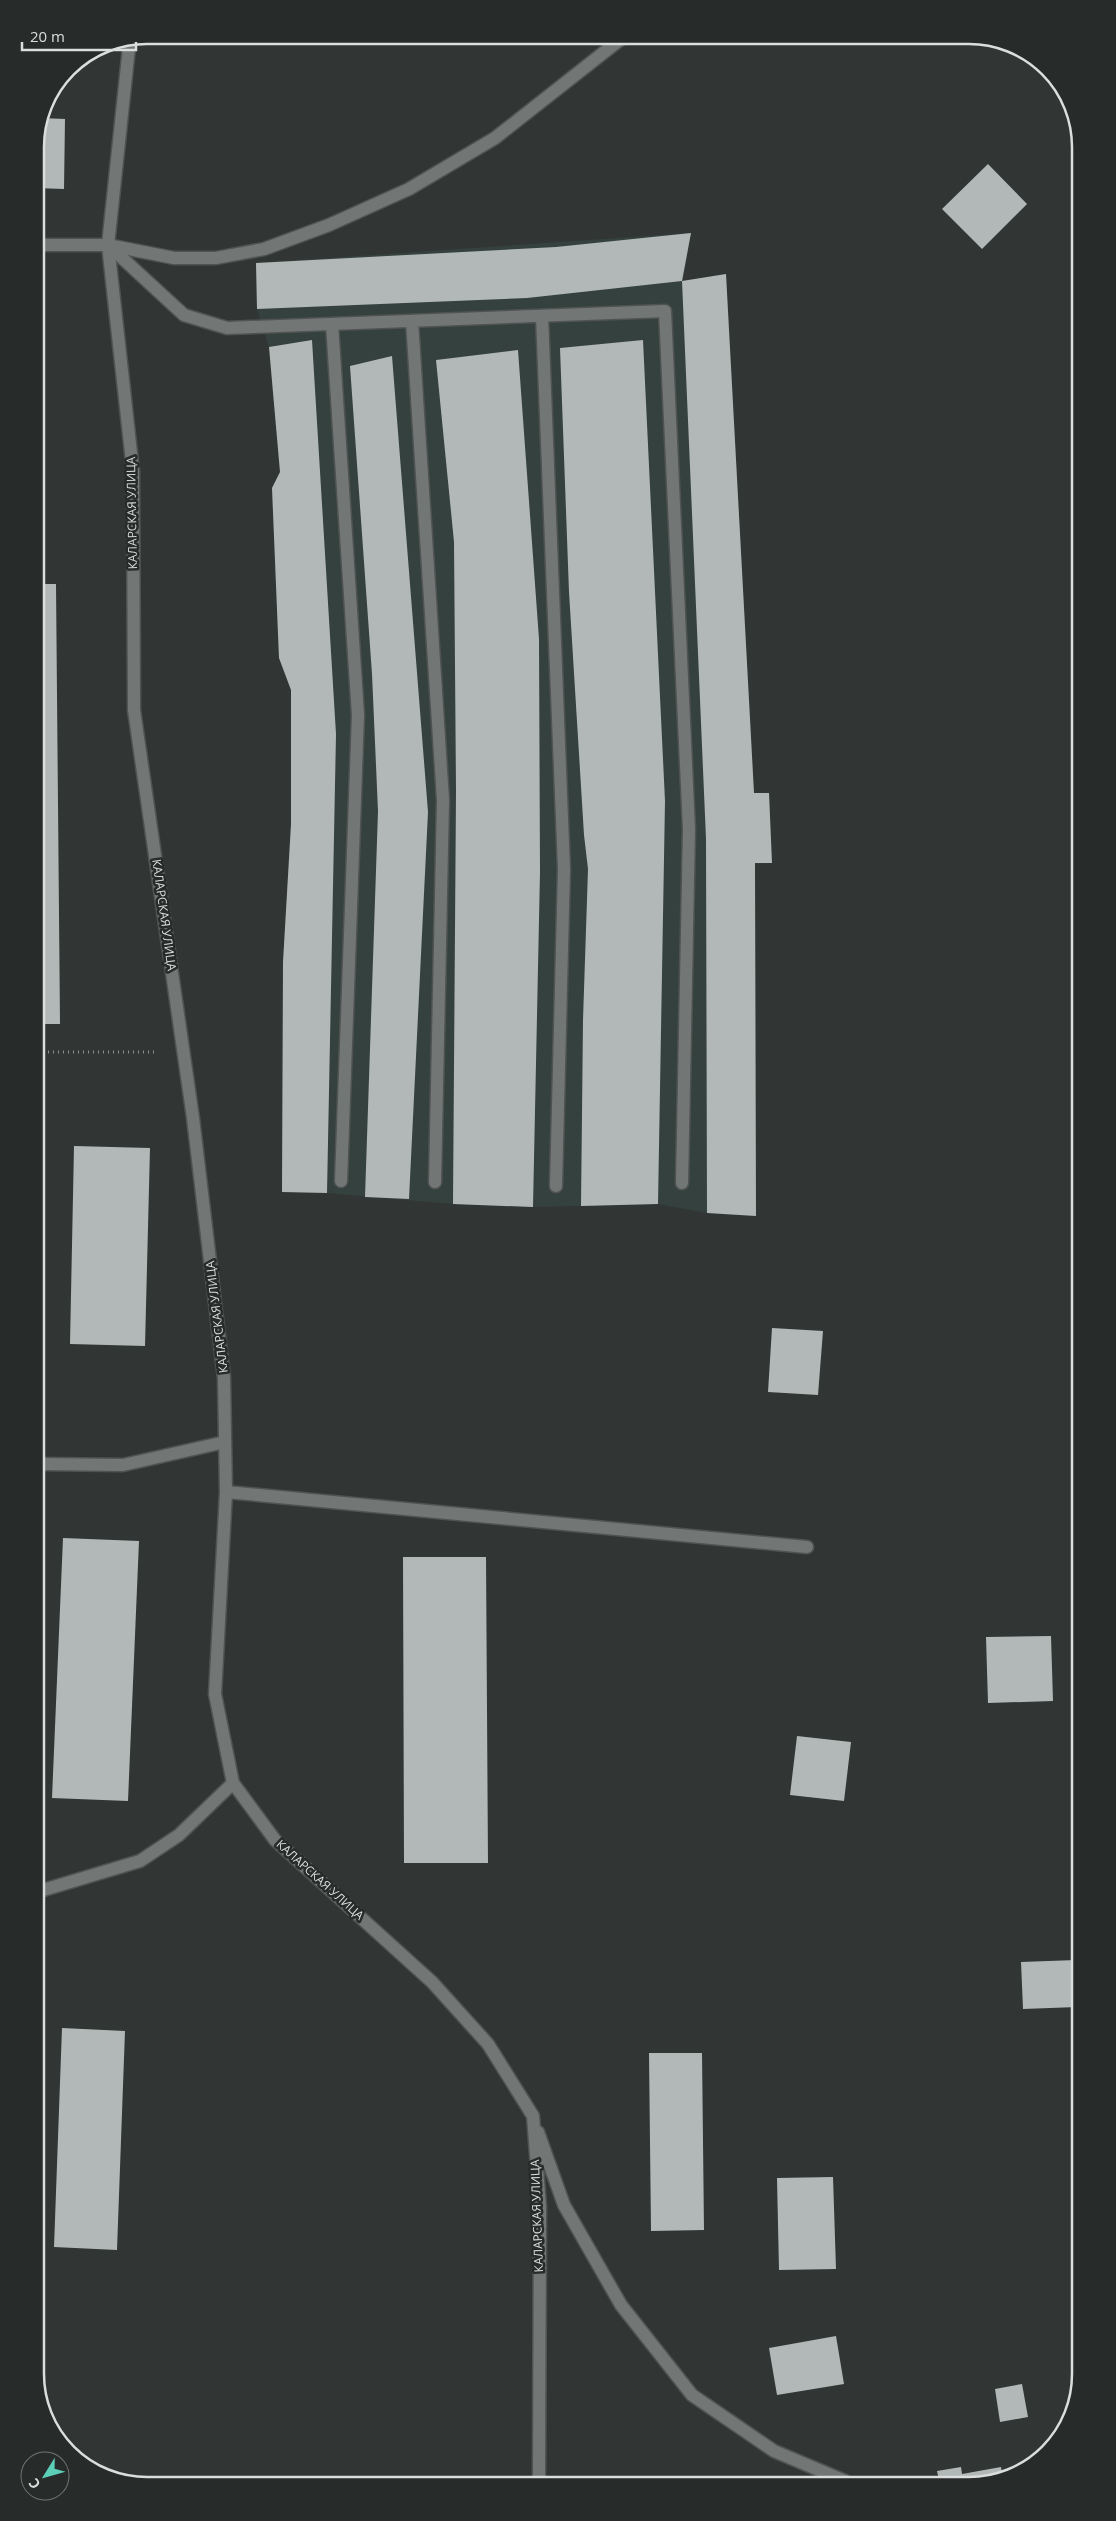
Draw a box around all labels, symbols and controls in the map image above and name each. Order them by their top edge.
scale bar [22,20,136,52]
text: 20 m [30,26,65,46]
street label: КАЛАРСКАЯ УЛИЦА [122,456,141,570]
street label: КАЛАРСКАЯ УЛИЦА [148,858,181,972]
street label: КАЛАРСКАЯ УЛИЦА [201,1260,232,1374]
street label: КАЛАРСКАЯ УЛИЦА [273,1836,368,1924]
street label: КАЛАРСКАЯ УЛИЦА [526,2159,547,2273]
north arrow [20,2451,70,2501]
text: С [24,2475,44,2493]

